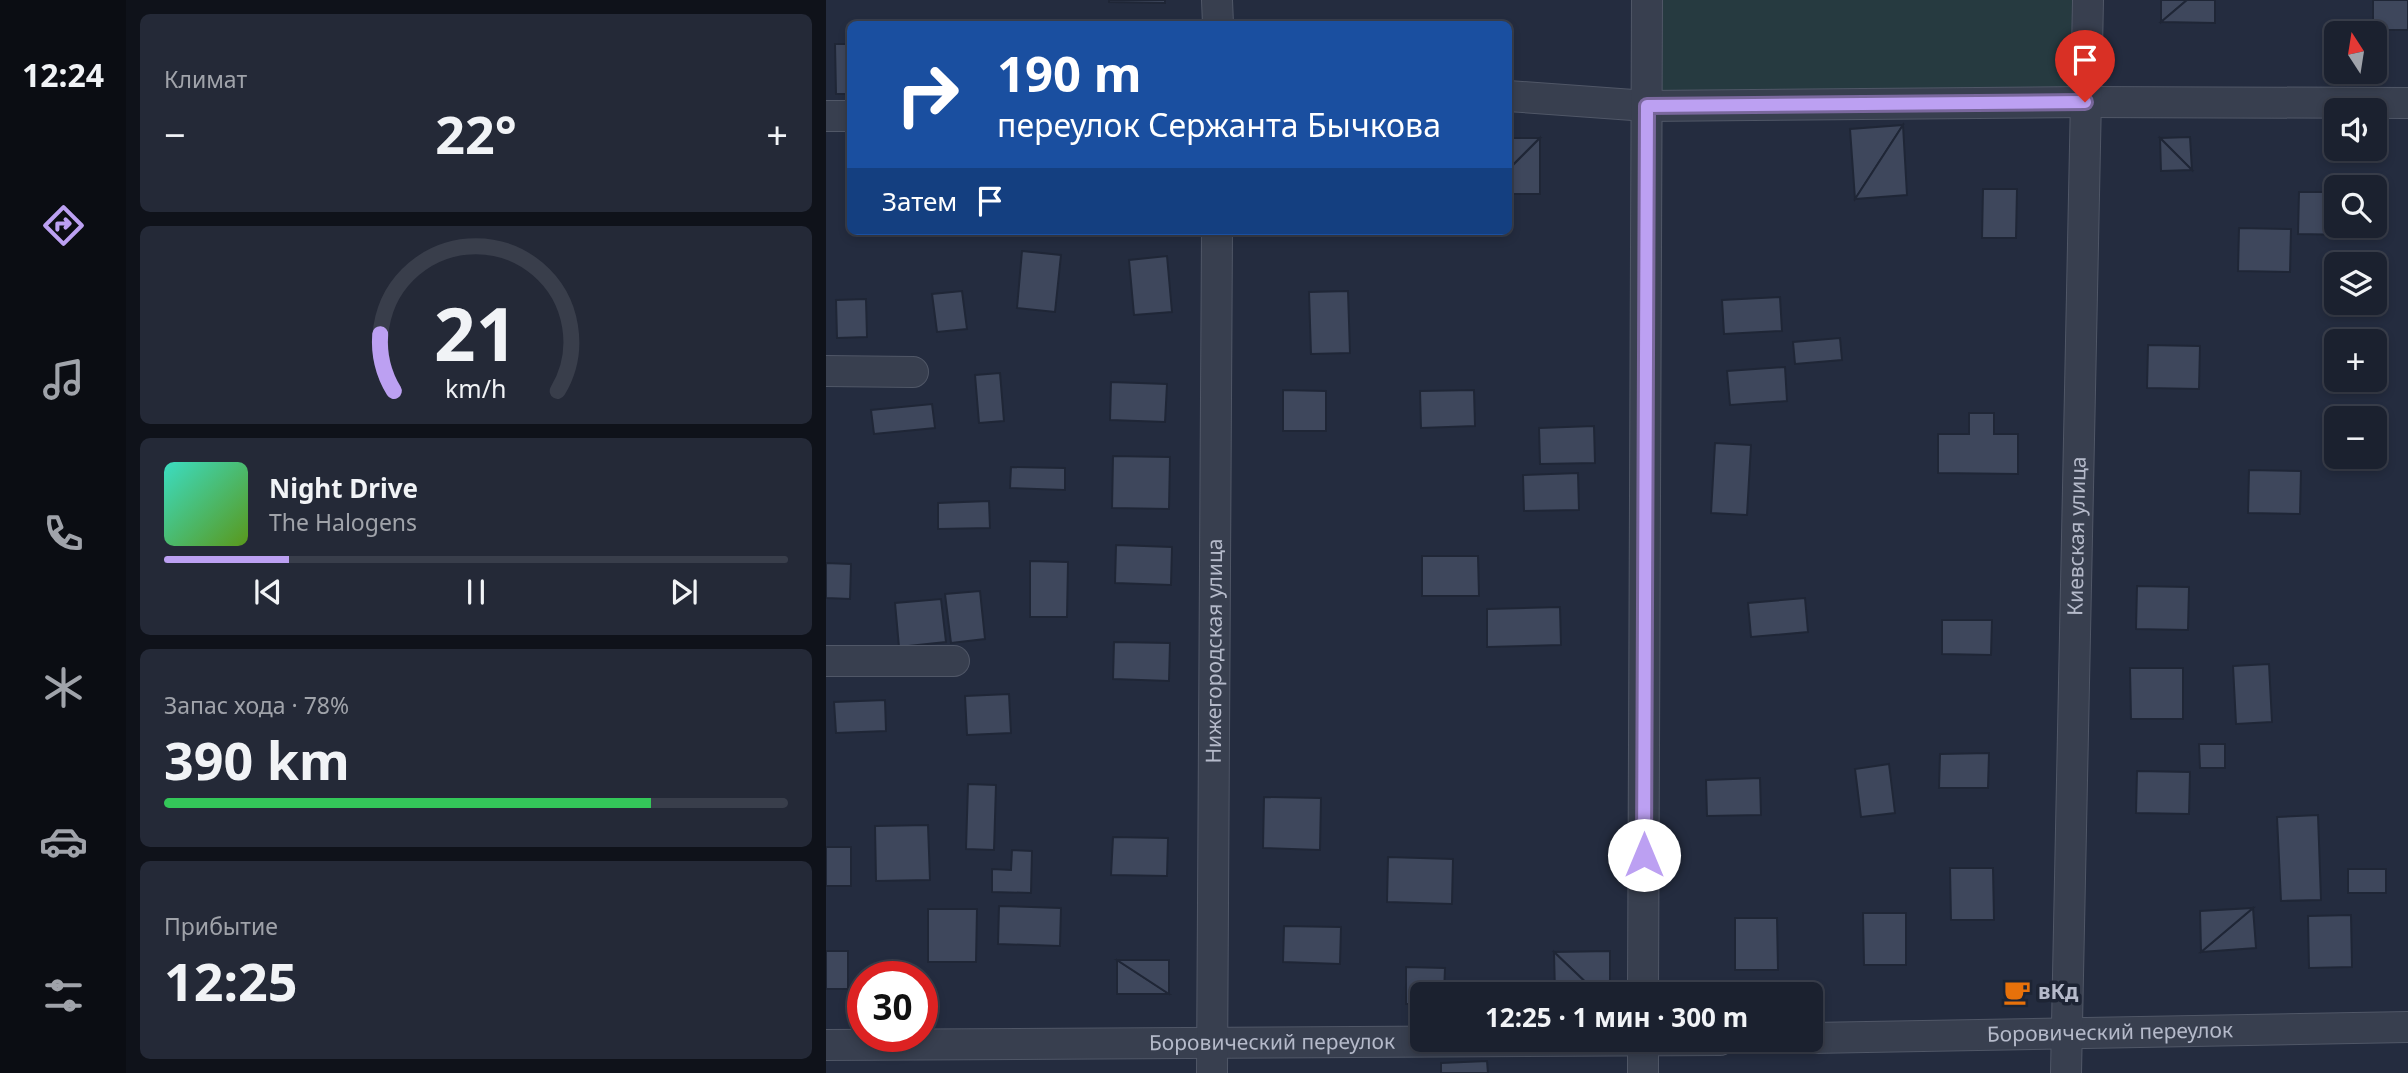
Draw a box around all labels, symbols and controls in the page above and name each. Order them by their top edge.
north arrow [2324,21,2387,84]
map controls [2324,21,2387,469]
pin [2055,30,2115,102]
text: 190 m [997,40,1142,106]
icon: arrive [2066,41,2104,79]
icon: right [882,49,973,140]
text: 12:24 [22,53,104,96]
text: Климат [164,63,247,95]
text: 22° [435,98,517,169]
button: sound [2324,98,2387,161]
text: переулок Сержанта Бычкова [997,103,1441,146]
text: − [164,108,186,160]
text: + [766,108,788,160]
button: search [2324,175,2387,238]
icon: arrive [971,182,1009,220]
text: Затем [882,183,957,219]
icon: directions [39,201,88,250]
button: layers [2324,252,2387,315]
text: 21 [434,283,518,382]
button: + [2324,329,2387,392]
icon: music [39,355,88,404]
text: km/h [445,370,507,404]
button: − [2324,406,2387,469]
street label: Киевская улица [2060,456,2092,616]
text: Night Drive [269,470,418,506]
text: The Halogens [269,506,417,538]
icon: phone [39,509,88,558]
street label: Нижегородская улица [1199,538,1228,764]
icon: previous [249,573,287,611]
icon: pause [457,573,495,611]
icon: next [665,573,703,611]
icon: climate [39,663,88,712]
text: Запас хода · 78% [164,689,349,721]
text: 390 km [164,724,350,795]
icon: car [39,817,88,866]
position arrow [1607,818,1681,892]
text: Прибытие [164,910,278,942]
text: 12:25 [164,945,298,1016]
speed limit sign: 30 [847,961,938,1052]
icon: filters [39,971,88,1020]
cafe icon: вКд [2002,977,2032,1007]
place label: вКд [2038,977,2079,1005]
text: 12:25 · 1 мин · 300 m [1485,999,1748,1035]
street label: Боровический переулок [1987,1015,2233,1048]
street label: Боровический переулок [1149,1027,1395,1056]

